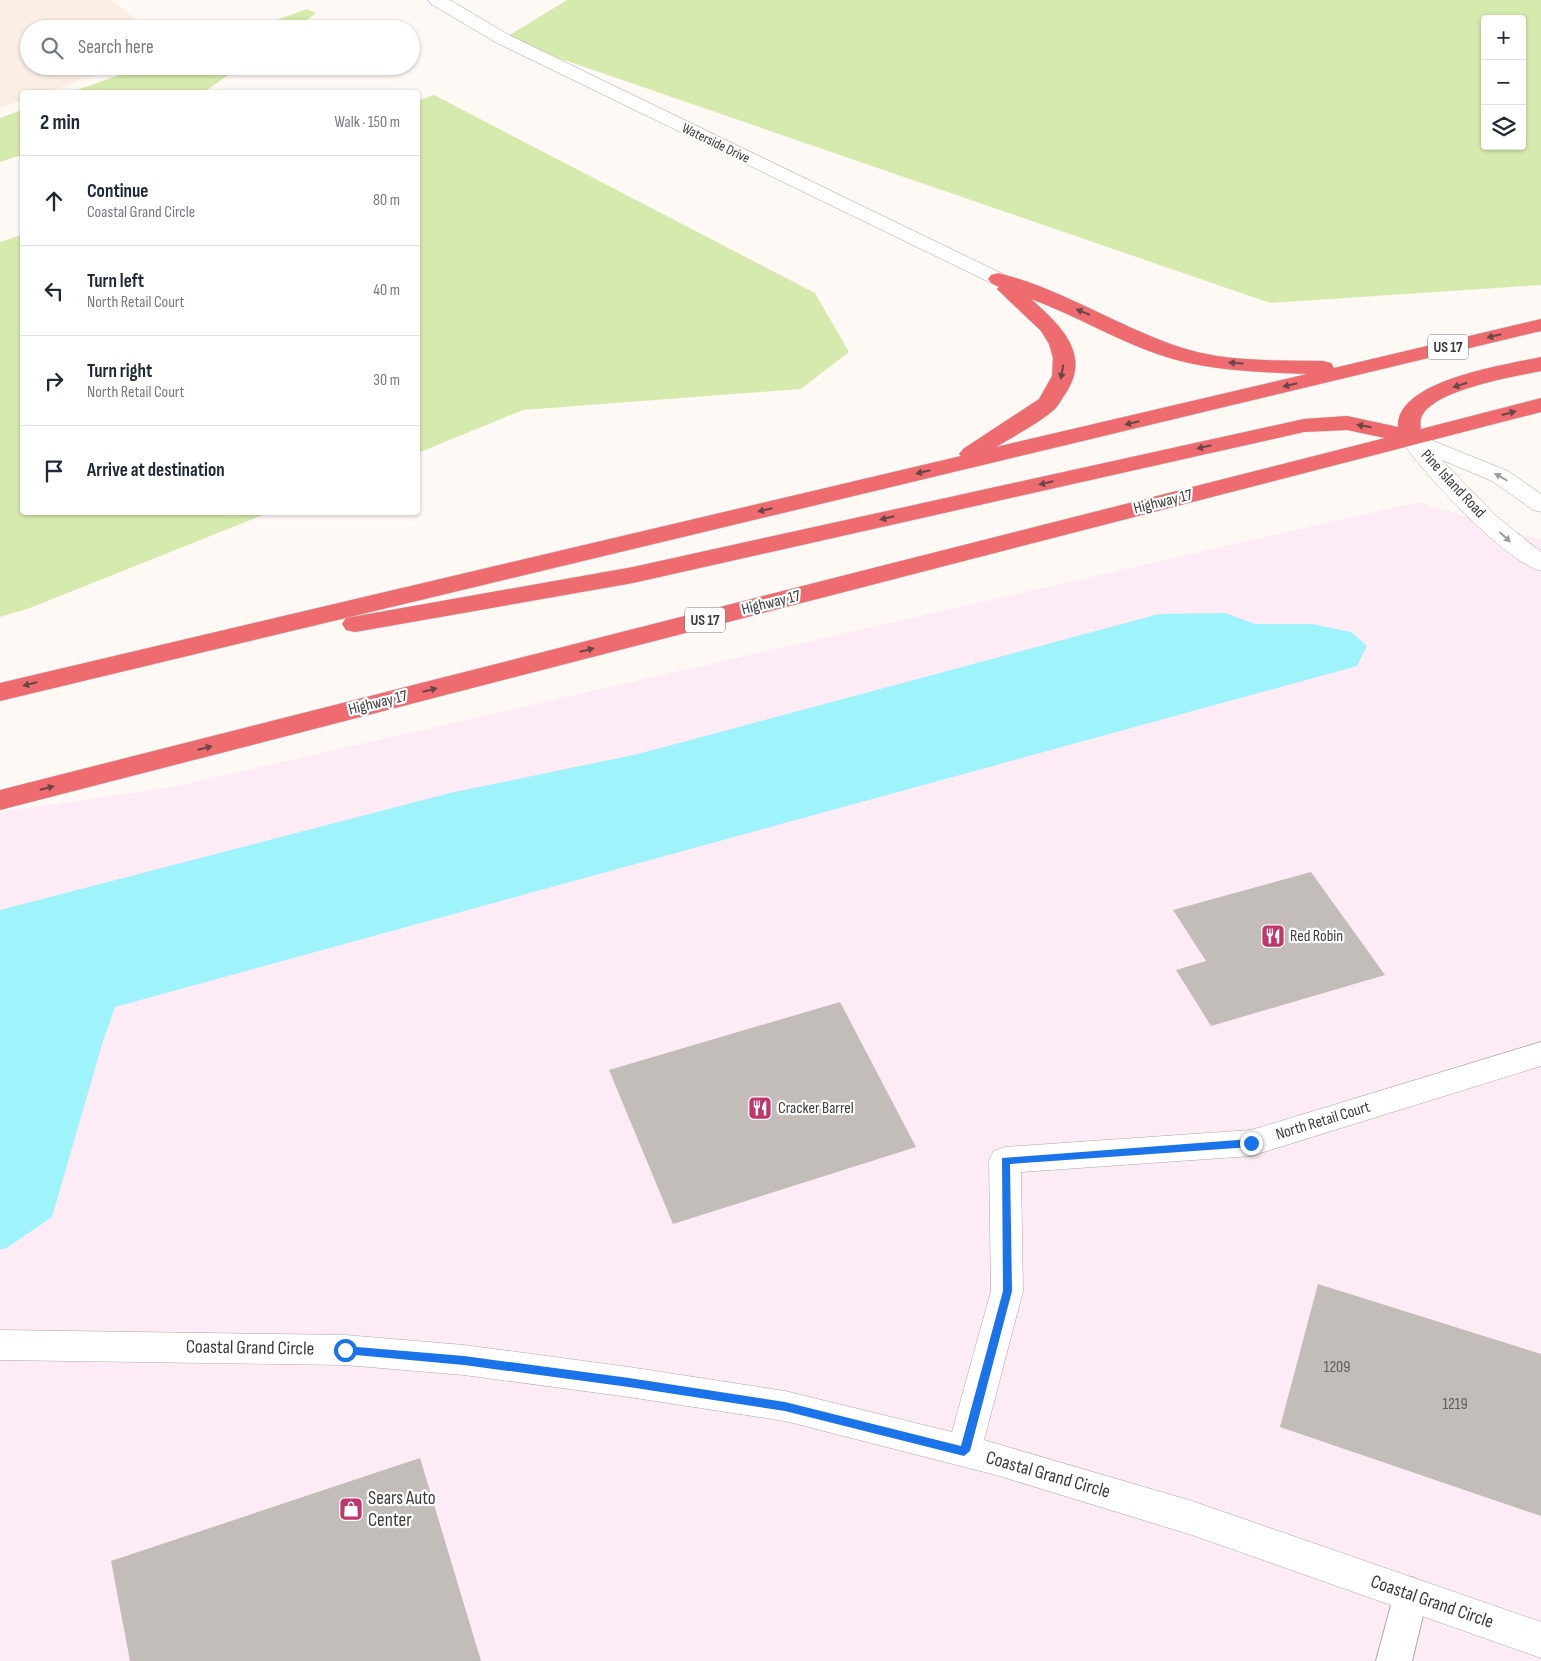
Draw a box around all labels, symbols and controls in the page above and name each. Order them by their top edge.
map controls [1481,15,1526,150]
button: + [1481,15,1526,60]
search box [20,20,420,75]
icon: search [38,34,66,62]
text: Search here [78,36,154,59]
button: − [1481,60,1526,105]
button: layers [1481,105,1526,150]
text: 2 min [40,110,80,135]
text: Walk · 150 m [335,113,400,132]
street label: Waterside Drive [679,119,753,167]
text: Continue [87,180,148,203]
icon: ahead [40,187,68,215]
text: 80 m [373,191,400,210]
text: Coastal Grand Circle [87,203,195,222]
text: Turn left [87,270,144,293]
icon: left [40,277,68,305]
text: 40 m [373,281,400,300]
text: North Retail Court [87,293,185,312]
one-way arrow [1076,308,1091,316]
one-way arrow [1486,332,1501,340]
road number: US 17 [1428,334,1468,360]
one-way arrow [1228,359,1244,367]
text: Turn right [87,360,152,383]
one-way arrow [1058,364,1066,380]
icon: right [40,367,68,395]
text: 30 m [373,371,400,390]
one-way arrow [1283,381,1298,389]
one-way arrow [1452,381,1467,389]
text: North Retail Court [87,383,185,402]
one-way arrow [1501,409,1516,417]
one-way arrow [1125,419,1140,427]
one-way arrow [1356,421,1372,429]
one-way arrow [1197,443,1212,451]
street label: Pine Island Road [1417,446,1489,522]
icon: arrive [40,457,68,485]
text: Arrive at destination [87,459,225,482]
one-way arrow [915,468,930,476]
one-way arrow [1494,473,1507,482]
one-way arrow [1038,479,1053,487]
street label: Highway 17 [1132,485,1195,518]
one-way arrow [757,506,772,514]
one-way arrow [880,514,895,522]
one-way arrow [1498,531,1510,543]
street label: Highway 17 [740,586,803,619]
road number: US 17 [685,608,725,632]
one-way arrow [580,646,595,654]
one-way arrow [23,680,38,688]
street label: Highway 17 [347,686,410,719]
one-way arrow [422,686,437,694]
one-way arrow [197,744,212,752]
one-way arrow [40,784,55,792]
restaurant icon: Red Robin [1260,923,1286,949]
place label: Red Robin [1290,927,1343,946]
restaurant icon: Cracker Barrel [747,1095,773,1121]
street label: North Retail Court [1274,1098,1373,1144]
place label: Cracker Barrel [778,1099,854,1118]
route end [1240,1132,1263,1155]
street label: Coastal Grand Circle [186,1335,314,1361]
route start [334,1339,357,1362]
house number: 1209 [1324,1358,1350,1377]
house number: 1219 [1442,1395,1468,1414]
street label: Coastal Grand Circle [983,1446,1113,1504]
place label: Sears Auto Center [368,1487,436,1532]
shop icon: Sears Auto Center [338,1496,364,1522]
street label: Coastal Grand Circle [1368,1570,1496,1634]

